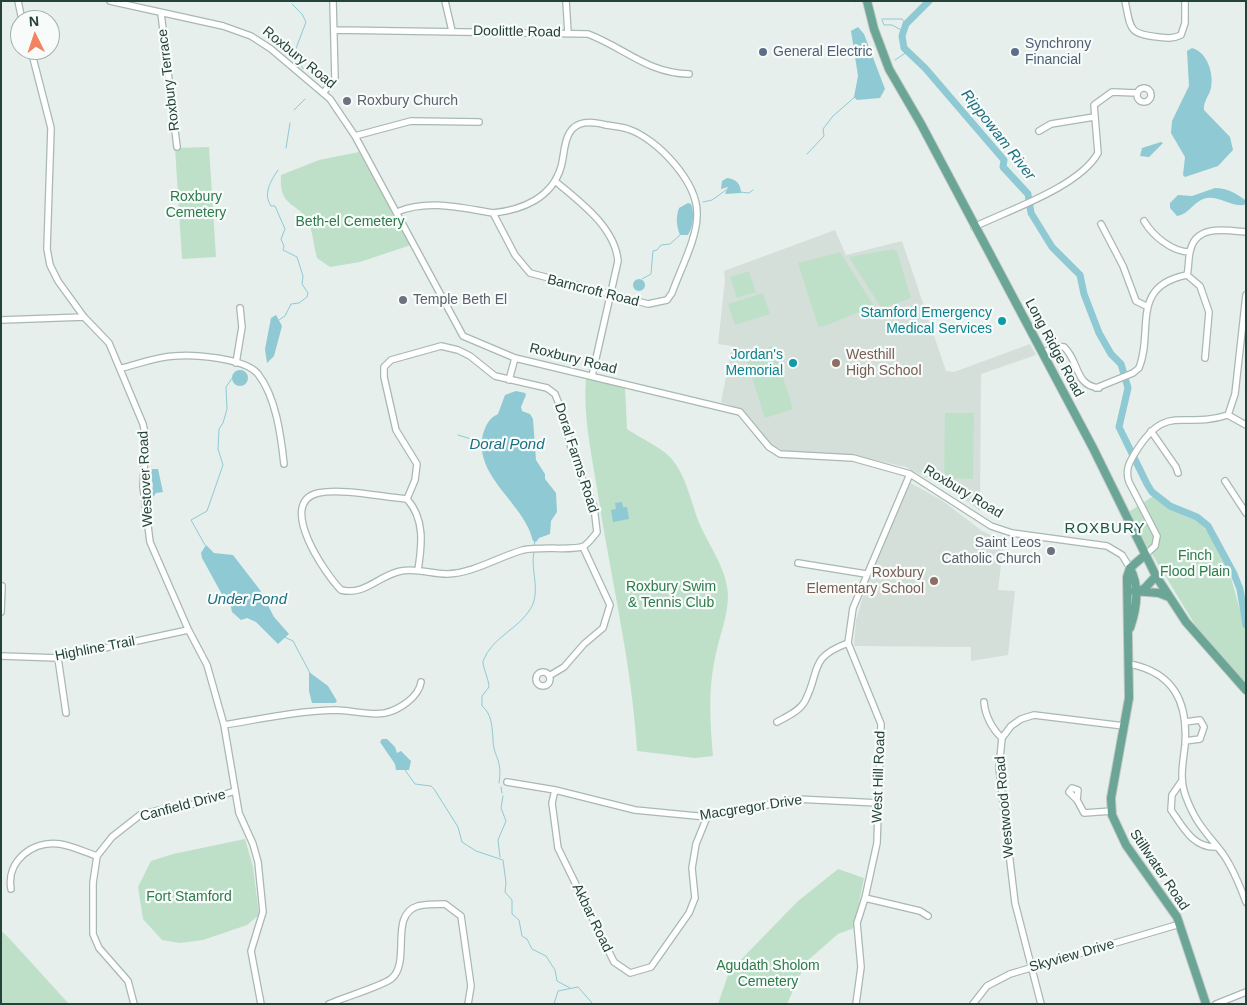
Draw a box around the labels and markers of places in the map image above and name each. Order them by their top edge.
place label: Synchrony Financial [1025,36,1091,68]
place label: General Electric [773,44,873,60]
marker: General Electric [757,46,769,58]
marker: Synchrony Financial [1009,46,1021,58]
place label: Roxbury Church [357,93,458,109]
marker: Roxbury Church [341,95,353,107]
place label: Temple Beth El [413,292,507,308]
marker: Temple Beth El [397,294,409,306]
place label: Stamford Emergency Medical Services [861,305,992,338]
marker: Stamford Emergency Medical Services [996,315,1008,327]
place label: Jordan's Memorial [725,347,783,380]
place label: Westhill High School [846,347,921,380]
marker: Jordan's Memorial [787,357,799,369]
marker: Westhill High School [830,357,842,369]
place label: Saint Leos Catholic Church [941,535,1041,568]
marker: Saint Leos Catholic Church [1045,545,1057,557]
place label: Roxbury Elementary School [806,565,924,598]
marker: Roxbury Elementary School [928,575,940,587]

